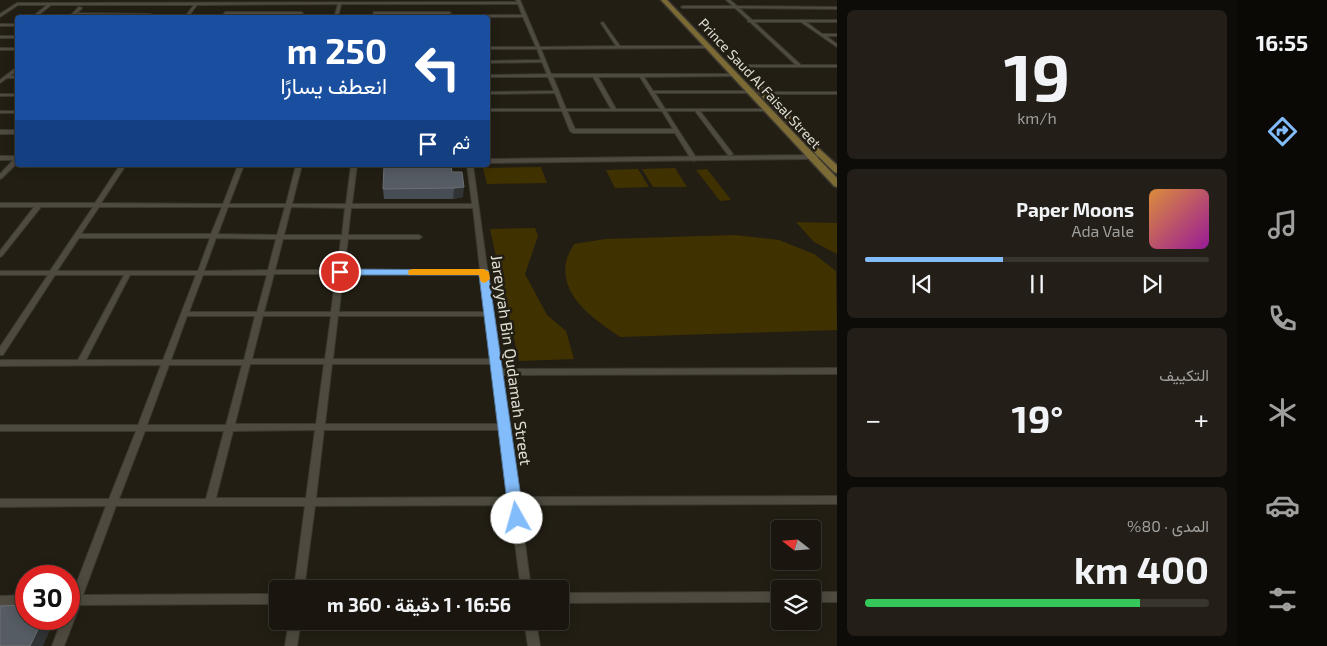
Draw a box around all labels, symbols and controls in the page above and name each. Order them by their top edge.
street label: Prince Saud Al Faisal Street [695,14,825,152]
text: 250 m [287,29,387,71]
text: 16:55 [1256,29,1308,55]
icon: left [405,35,470,100]
text: 19 [1004,36,1070,114]
text: انعطف يسارًا [281,72,387,98]
text: km/h [1017,108,1057,127]
icon: directions [1265,114,1300,149]
icon: arrive [414,130,442,158]
text: ثم [452,130,470,153]
text: Paper Moons [1016,198,1134,221]
icon: music [1265,207,1300,242]
text: Ada Vale [1071,221,1134,240]
pin [319,251,361,293]
street label: Jareyyah Bin Qudamah Street [487,254,536,466]
icon: arrive [326,258,354,286]
icon: previous [908,270,936,298]
icon: pause [1023,270,1051,298]
icon: next [1138,270,1166,298]
icon: phone [1265,301,1300,336]
text: التكييف [1159,365,1209,384]
text: 19° [1012,395,1063,441]
icon: climate [1265,395,1300,430]
text: − [865,402,881,436]
text: + [1194,402,1209,436]
icon: car [1265,488,1300,523]
position arrow [490,491,542,543]
text: المدى · 80% [1127,516,1209,535]
north arrow [771,520,821,570]
map controls [771,520,821,630]
text: 400 km [1074,546,1209,592]
speed limit sign: 30 [15,565,80,630]
button: layers [771,580,821,630]
icon: filters [1265,582,1300,617]
text: 16:56 · 1 دقيقة · 360 m [327,593,511,616]

